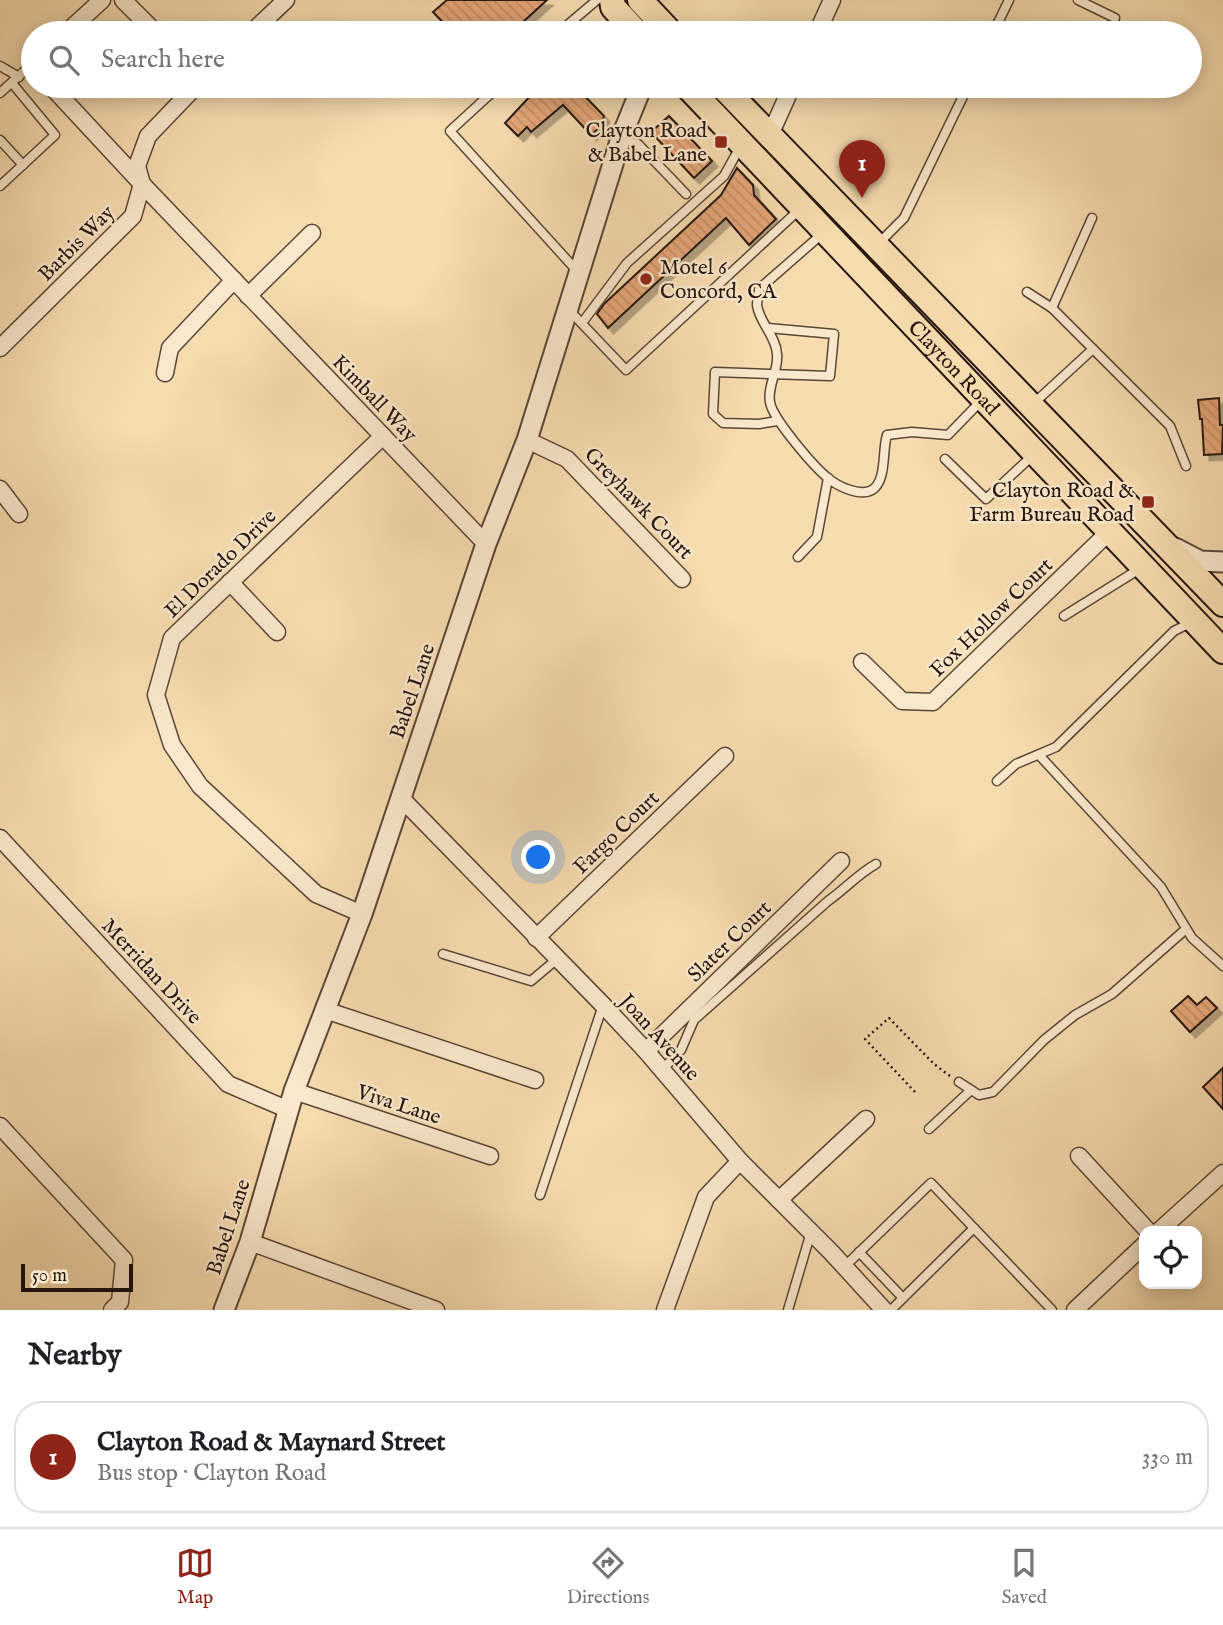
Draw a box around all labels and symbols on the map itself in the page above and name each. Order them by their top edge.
place label: Clayton Road & Babel Lane [585,118,708,169]
marker: Clayton Road & Babel Lane [713,134,729,150]
pin: 1 [839,140,885,198]
street label: Barbis Way [33,200,121,288]
place label: Motel 6 Concord, CA [660,255,777,306]
marker: Motel 6 Concord, CA [638,271,654,287]
street label: Clayton Road [901,315,1005,423]
street label: Kimball Way [326,350,423,449]
street label: Greyhawk Court [578,442,698,566]
place label: Clayton Road & Farm Bureau Road [969,478,1135,529]
marker: Clayton Road & Farm Bureau Road [1140,494,1156,510]
street label: El Dorado Drive [159,503,283,624]
street label: Fox Hollow Court [925,552,1059,684]
street label: Babel Lane [385,640,442,743]
street label: Fargo Court [568,785,666,881]
your location [521,840,555,874]
street label: Slater Court [682,895,778,989]
street label: Merridan Drive [95,913,207,1031]
street label: Joan Avenue [611,987,705,1088]
street label: Viva Lane [352,1079,444,1132]
street label: Babel Lane [201,1176,258,1279]
scale bar [21,1261,133,1293]

